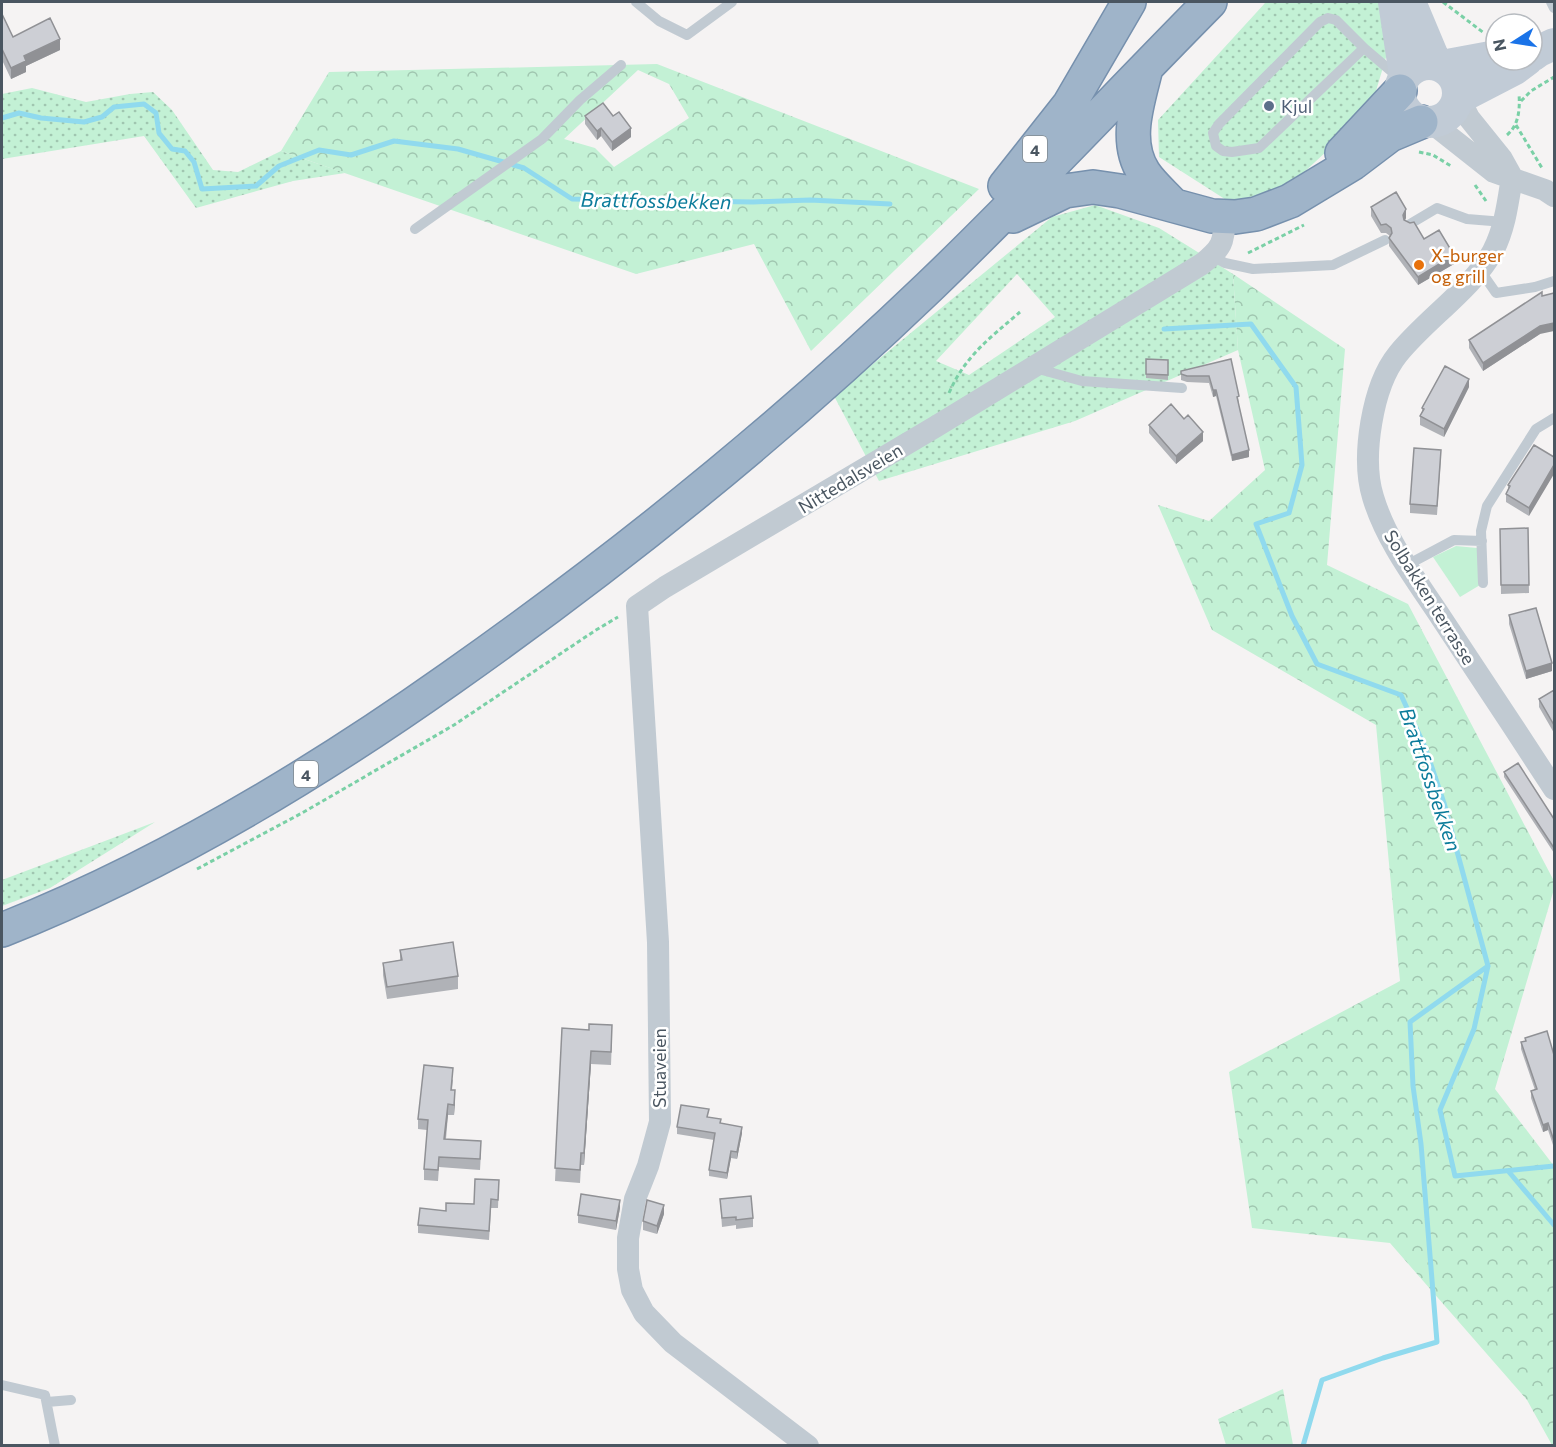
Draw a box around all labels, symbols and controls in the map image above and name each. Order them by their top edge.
north arrow [1484,12,1544,72]
text: N [1488,37,1509,53]
place label: Kjul [1281,95,1312,117]
marker: Kjul [1262,99,1276,113]
road number: 4 [1023,136,1047,162]
water label: Brattfossbekken [581,187,731,213]
place label: X-burger og grill [1431,244,1504,287]
marker: X-burger og grill [1412,258,1426,272]
street label: Nittedalsveien [794,438,906,518]
street label: Solbakken terrasse [1380,526,1480,668]
water label: Brattfossbekken [1395,704,1467,854]
road number: 4 [294,761,318,787]
street label: Stuaveien [648,1028,670,1108]

